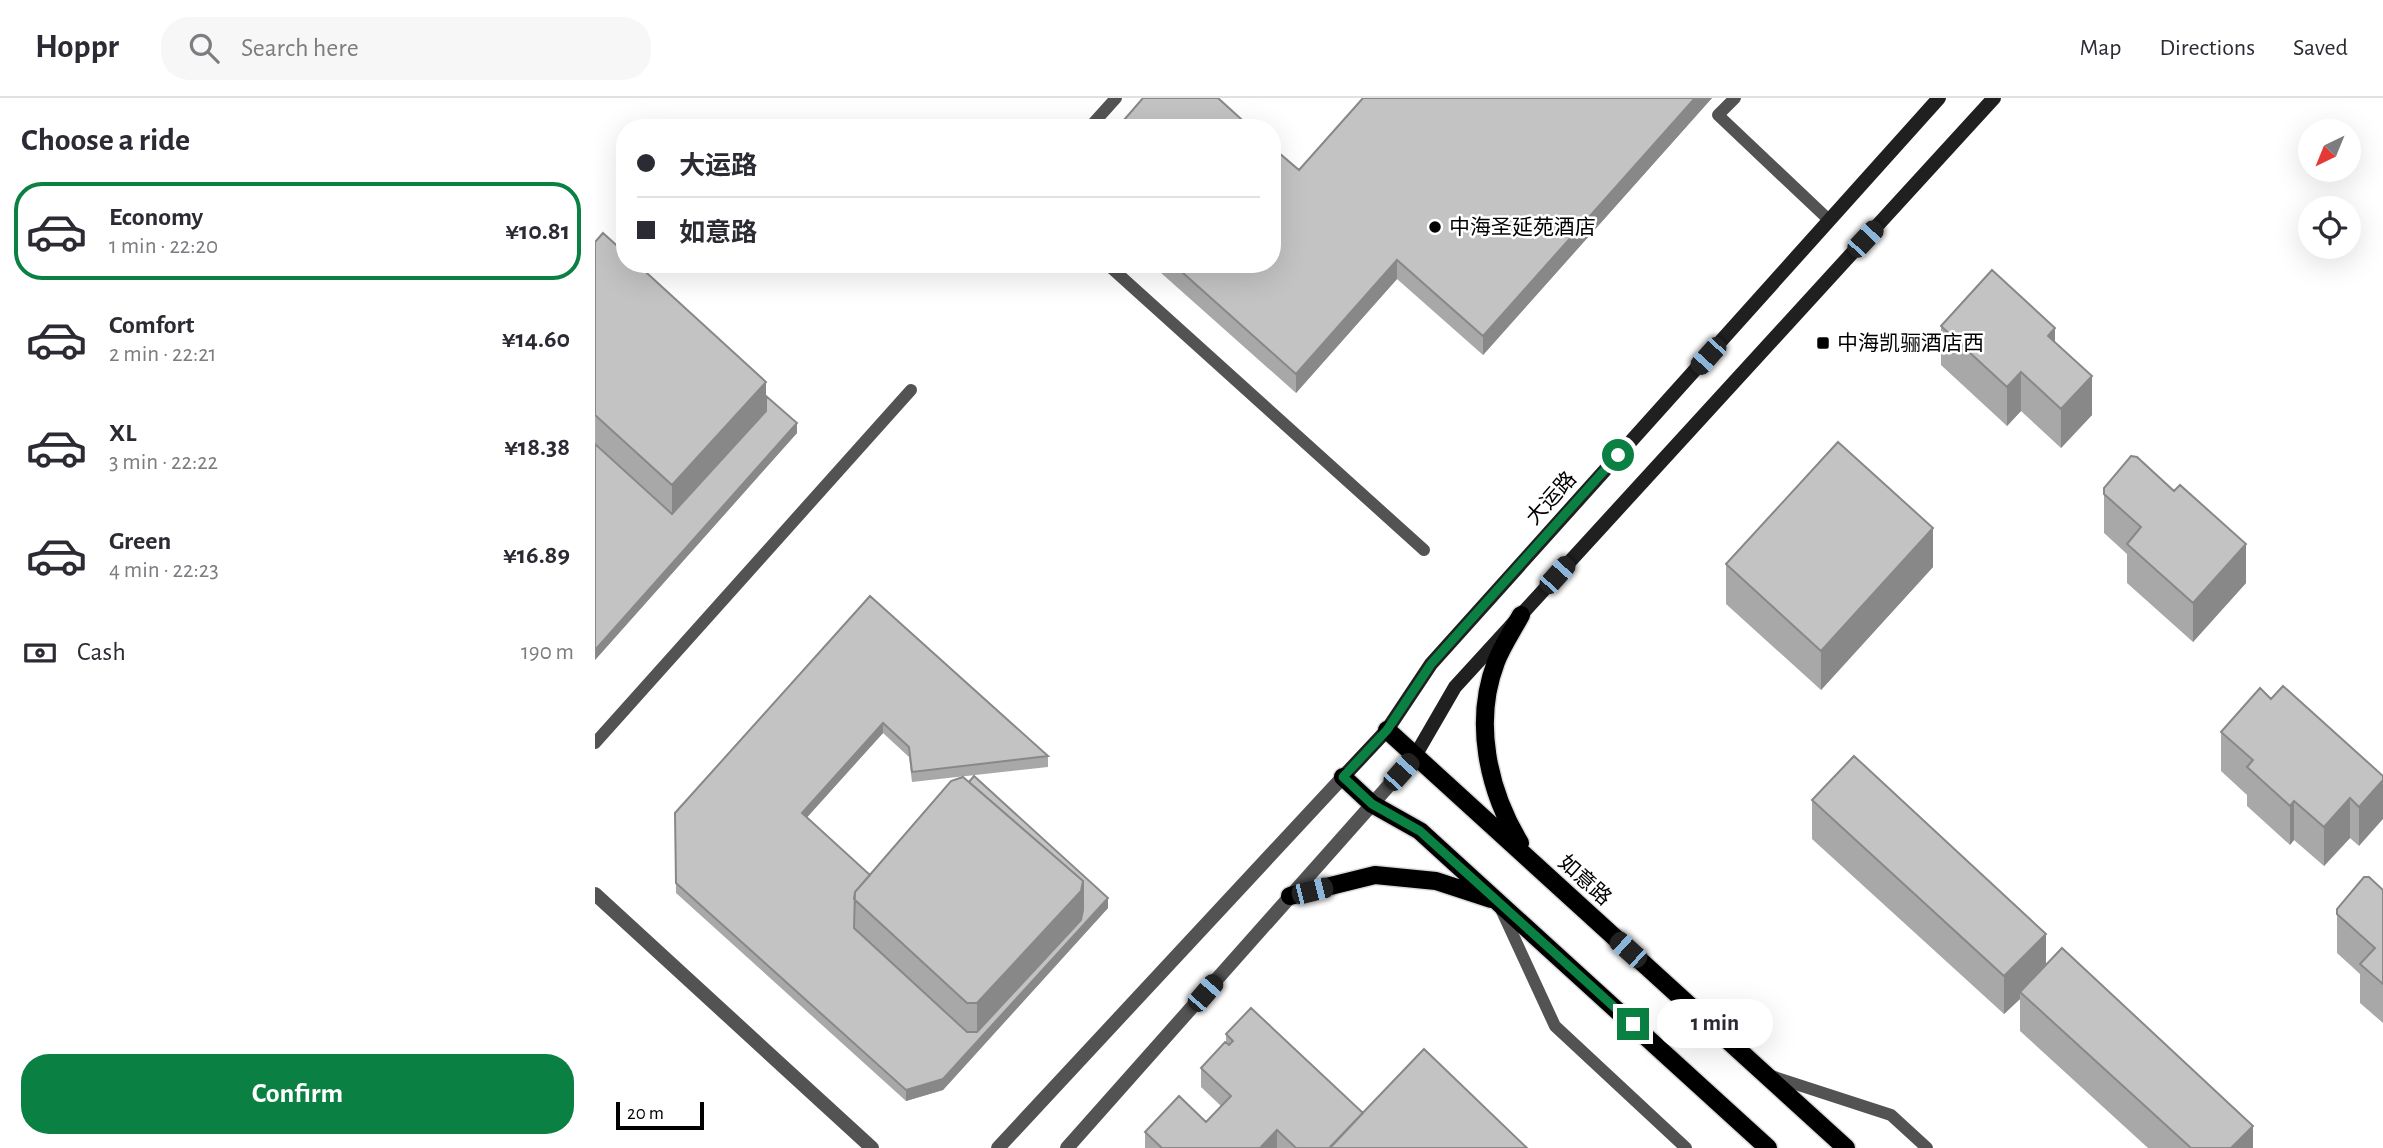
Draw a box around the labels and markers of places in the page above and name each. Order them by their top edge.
place label: 中海圣延苑酒店 [1449,216,1596,238]
marker: 中海圣延苑酒店 [1427,219,1443,235]
place label: 中海凯骊酒店西 [1837,332,1984,354]
marker: 中海凯骊酒店西 [1815,335,1831,351]

